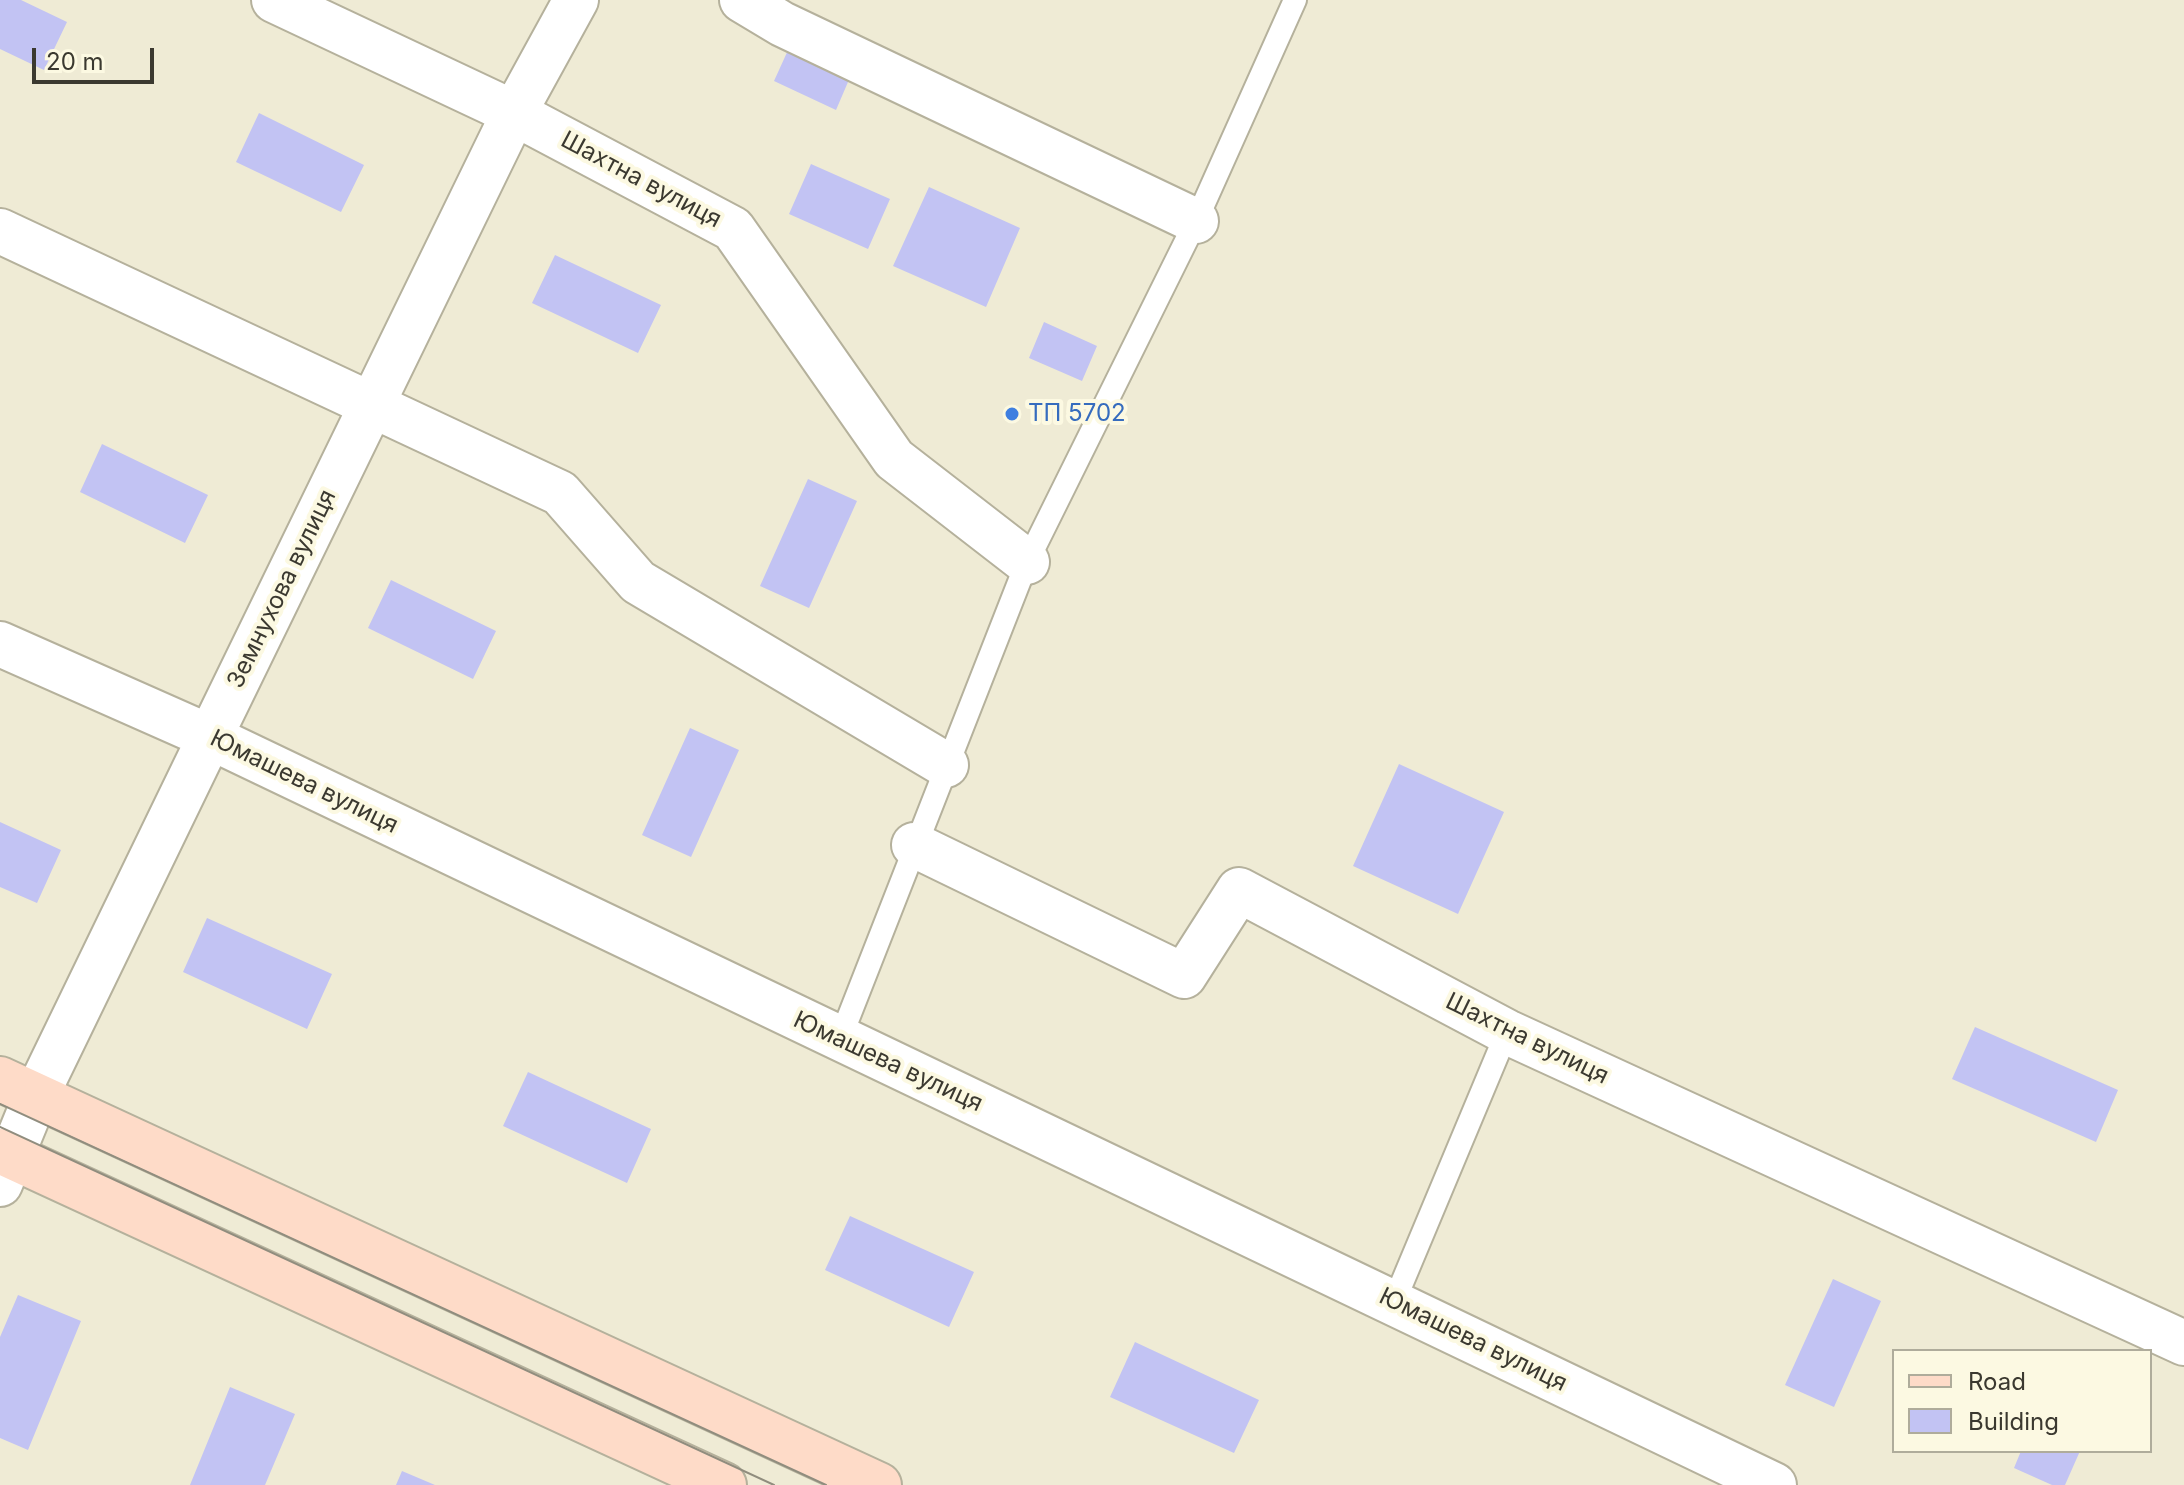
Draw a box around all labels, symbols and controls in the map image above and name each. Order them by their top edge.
scale bar [36,32,158,82]
text: 20 m [46,47,104,76]
street label: Шахтна вулиця [556,126,726,234]
place label: ТП 5702 [1028,400,1126,428]
marker: ТП 5702 [1003,405,1021,423]
street label: Земнухова вулиця [221,485,343,693]
street label: Юмашева вулиця [205,724,403,840]
street label: Шахтна вулиця [1441,987,1613,1091]
street label: Юмашева вулиця [789,1006,987,1118]
street label: Юмашева вулиця [1374,1282,1572,1398]
legend [1892,1349,2152,1453]
text: Road [1968,1367,2026,1396]
text: Building [1968,1407,2059,1436]

